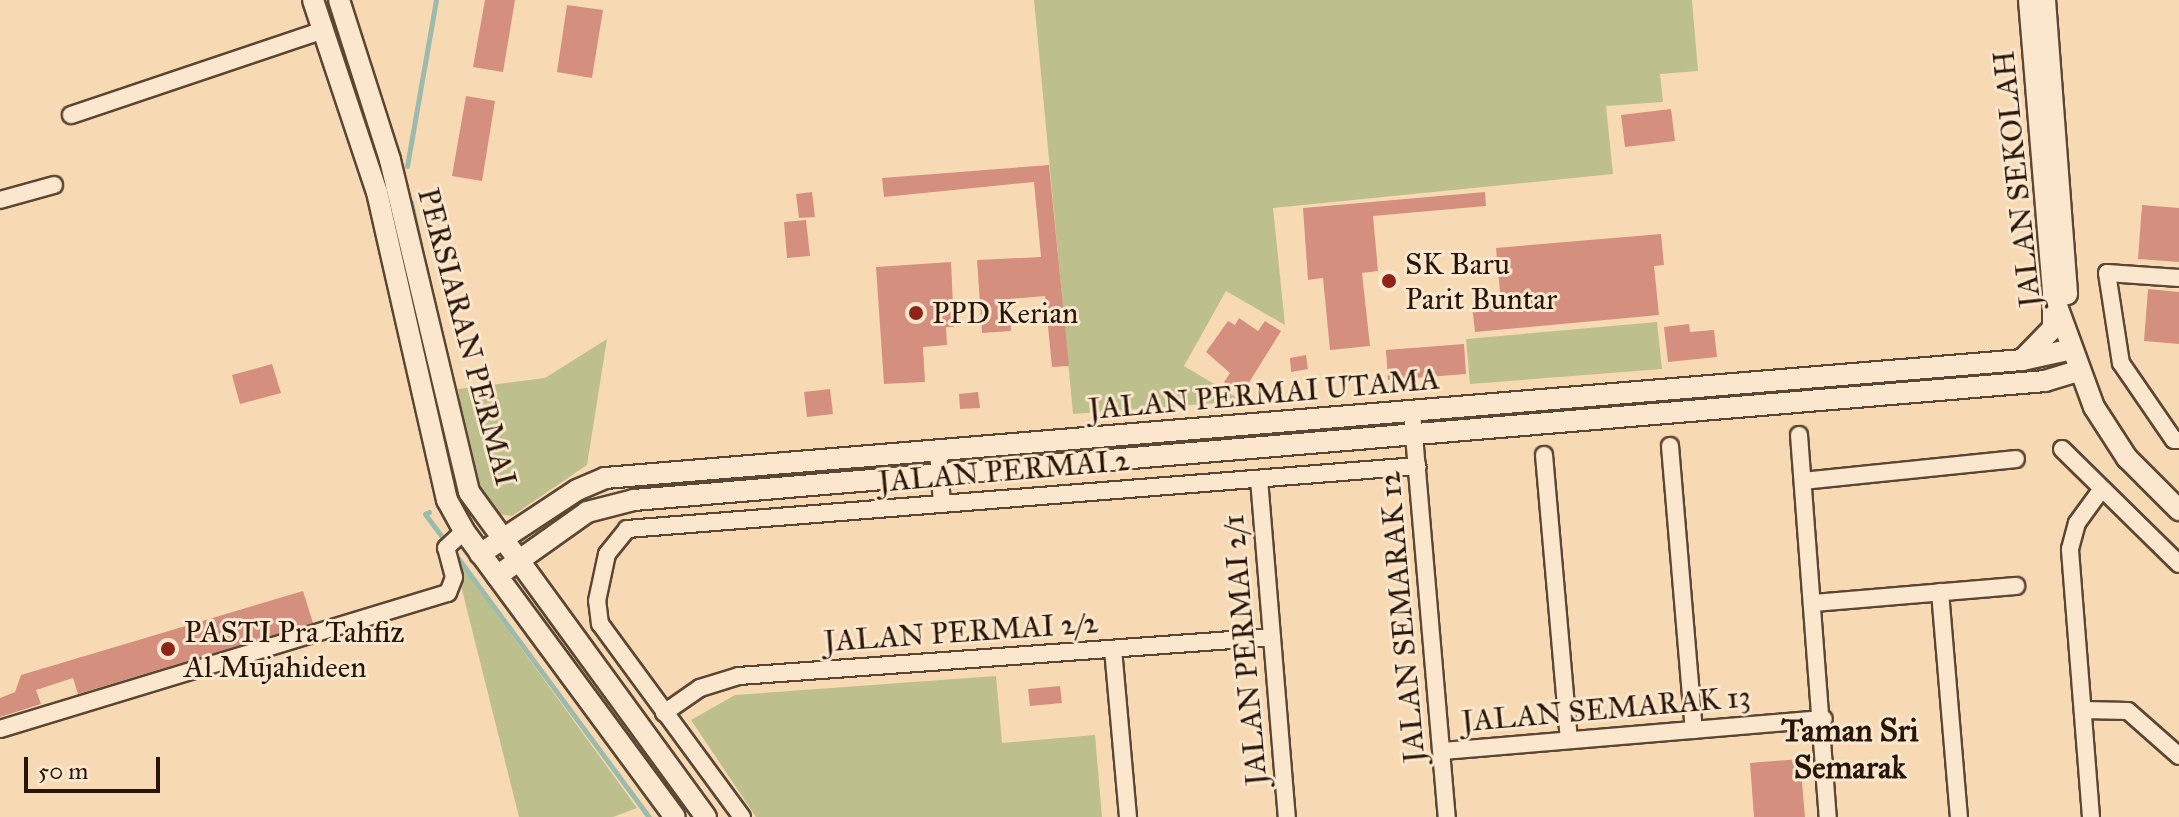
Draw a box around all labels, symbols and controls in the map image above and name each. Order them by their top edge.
street label: JALAN SEKOLAH [1986,49,2048,309]
street label: PERSIARAN PERMAI [410,184,524,490]
place label: SK Baru Parit Buntar [1405,246,1557,316]
marker: SK Baru Parit Buntar [1380,272,1398,290]
place label: PPD Kerian [932,295,1078,331]
marker: PPD Kerian [907,304,925,322]
street label: JALAN PERMAI UTAMA [1087,361,1441,427]
street label: JALAN PERMAI 2 [877,442,1131,500]
street label: JALAN SEMARAK 12 [1371,470,1433,764]
street label: JALAN PERMAI 2/1 [1215,513,1275,787]
street label: JALAN PERMAI 2/2 [823,604,1099,660]
place label: PASTI Pra Tahfiz Al Mujahideen [184,614,404,684]
marker: PASTI Pra Tahfiz Al Mujahideen [159,640,177,658]
street label: JALAN SEMARAK 13 [1460,678,1752,740]
district label: Taman Sri Semarak [1781,713,1919,788]
scale bar [28,741,164,791]
text: 50 m [38,756,88,786]

